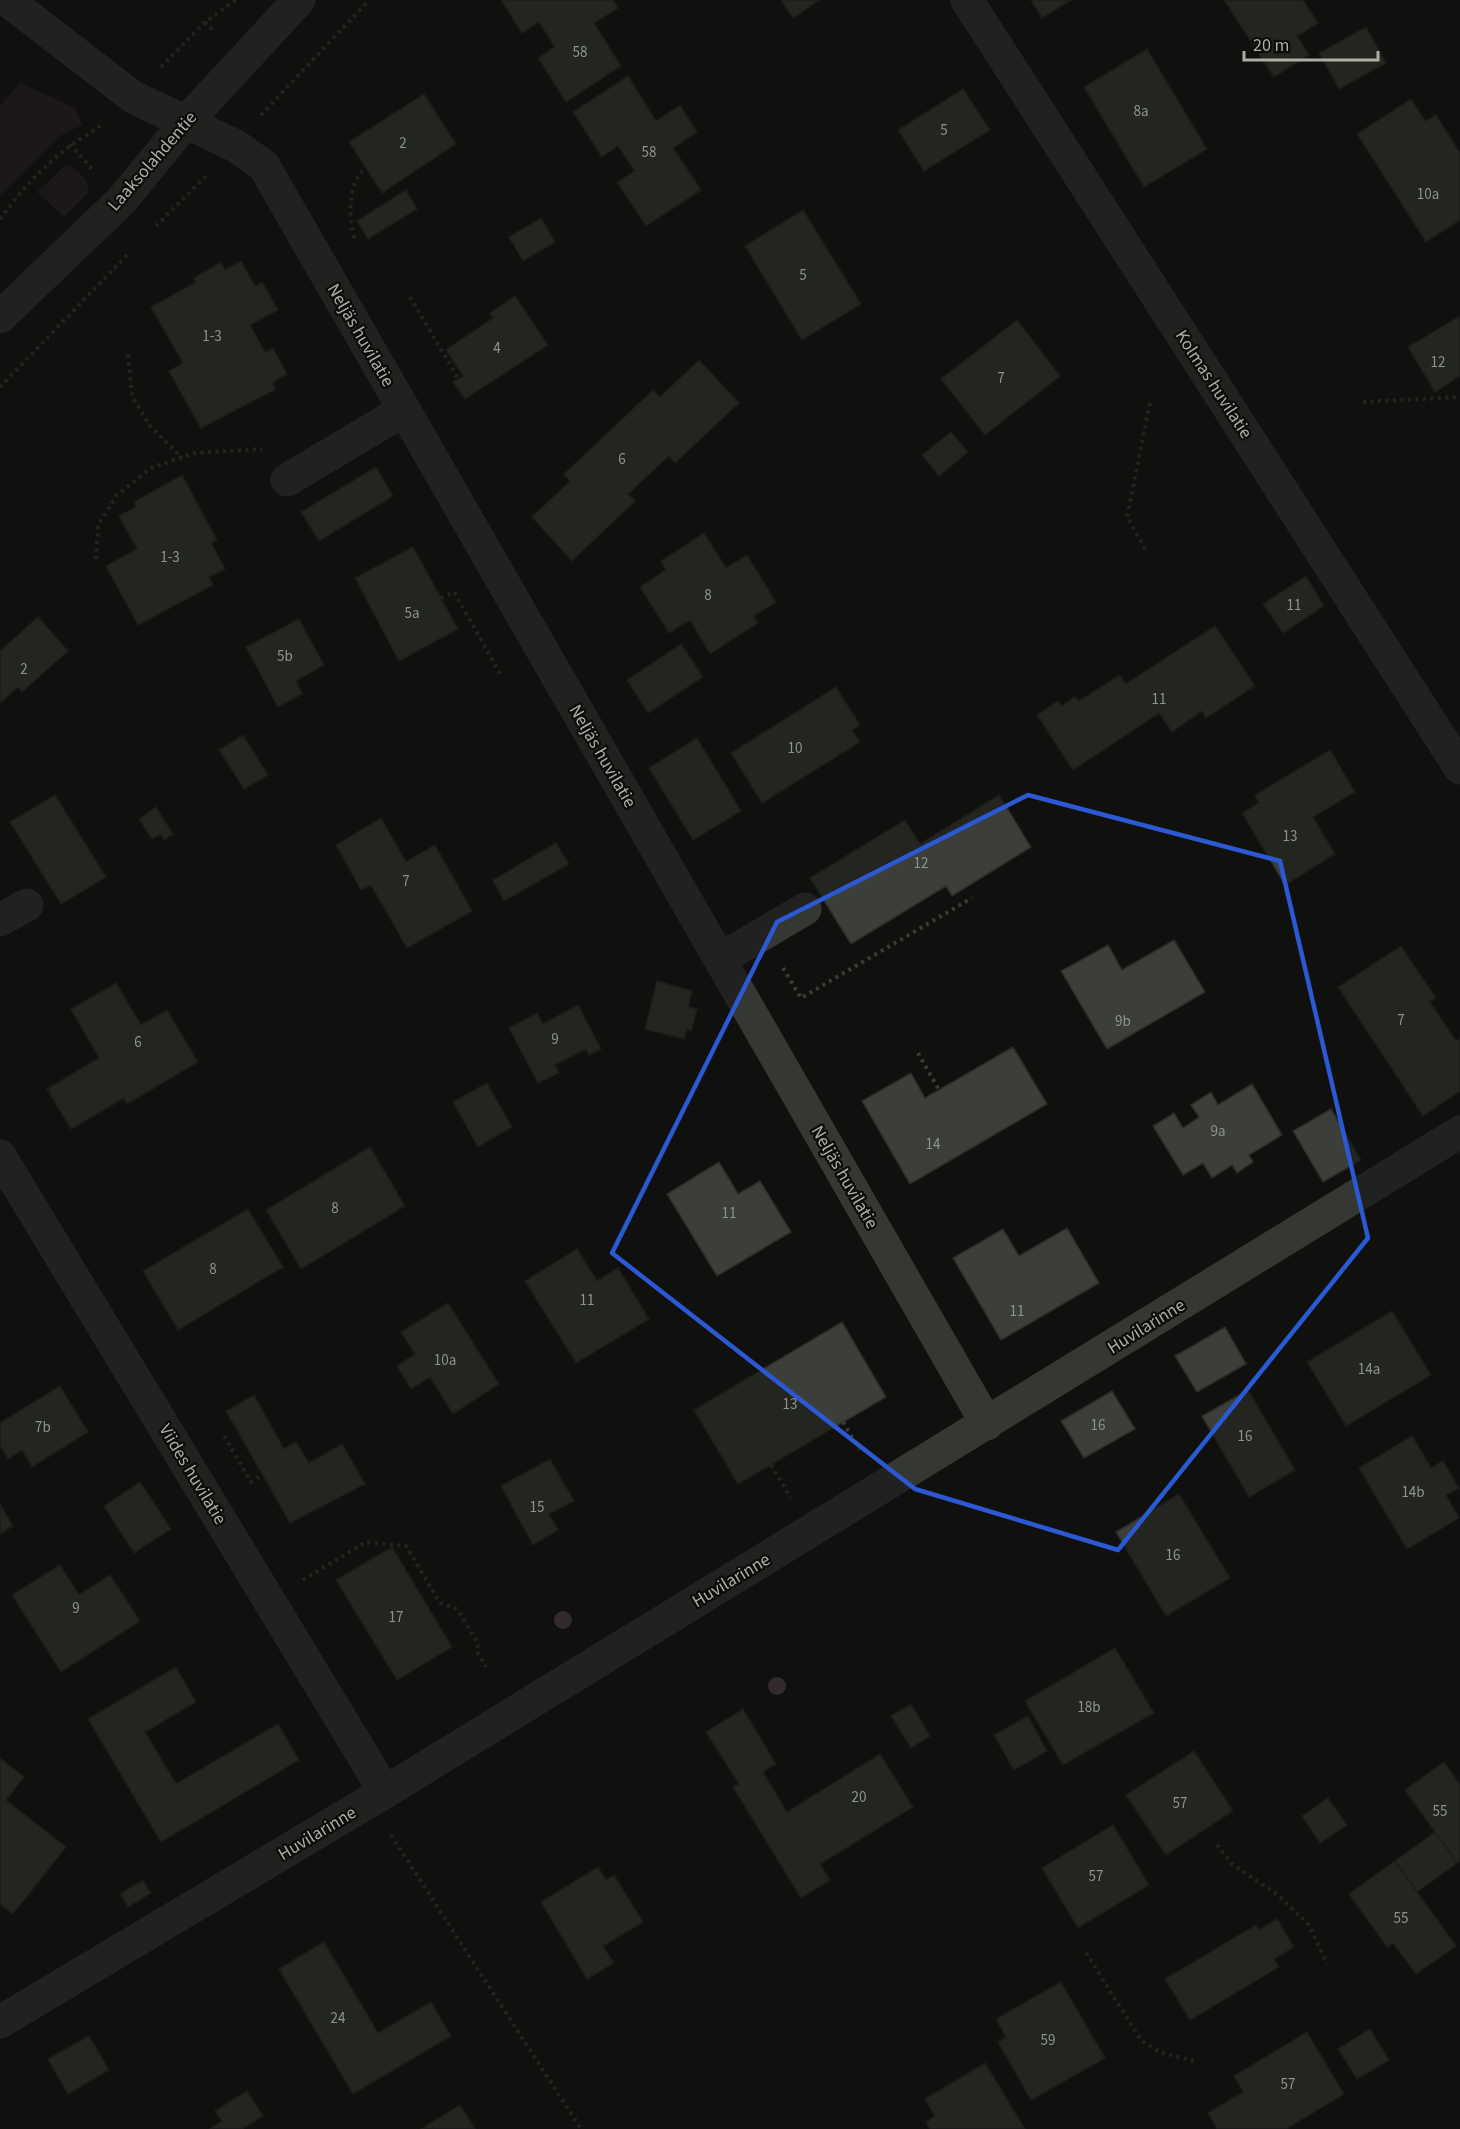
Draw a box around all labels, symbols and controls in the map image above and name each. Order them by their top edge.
scale bar [1244,24,1378,62]
text: 20 m [1253,33,1289,58]
house number: 58 [573,42,587,63]
house number: 8a [1133,101,1149,122]
street label: Laaksolahdentie [102,106,203,217]
house number: 5 [940,120,948,141]
house number: 2 [399,133,407,154]
house number: 58 [642,142,656,163]
house number: 10a [1417,184,1439,205]
house number: 5 [799,265,807,286]
street label: Neljäs huvilatie [321,279,400,391]
street label: Kolmas huvilatie [1169,325,1258,444]
house number: 1-3 [202,326,222,347]
house number: 4 [493,338,501,359]
house number: 12 [1431,352,1445,373]
house number: 7 [997,368,1005,389]
house number: 6 [618,449,626,470]
house number: 1-3 [160,547,180,568]
house number: 8 [704,585,712,606]
house number: 11 [1287,595,1301,616]
house number: 5a [404,603,420,624]
house number: 5b [277,646,293,667]
house number: 2 [20,659,28,680]
house number: 11 [1152,689,1166,710]
street label: Neljäs huvilatie [563,700,642,812]
house number: 10 [788,738,802,759]
house number: 13 [1283,826,1297,847]
house number: 12 [914,853,928,874]
house number: 7 [402,871,410,892]
house number: 7 [1397,1010,1405,1031]
house number: 9b [1115,1011,1131,1032]
house number: 9 [551,1029,559,1050]
house number: 6 [134,1032,142,1053]
street label: Neljäs huvilatie [805,1121,884,1233]
house number: 9a [1210,1121,1226,1142]
house number: 14 [926,1134,941,1155]
house number: 8 [331,1198,339,1219]
house number: 11 [722,1203,736,1224]
house number: 8 [209,1259,217,1280]
house number: 11 [580,1290,594,1311]
street label: Huvilarinne [1103,1293,1190,1360]
house number: 11 [1010,1301,1024,1322]
house number: 10a [434,1350,456,1371]
house number: 14a [1358,1359,1380,1380]
house number: 13 [783,1394,797,1415]
house number: 16 [1091,1415,1105,1436]
house number: 7b [35,1417,51,1438]
street label: Viides huvilatie [153,1419,233,1529]
house number: 16 [1238,1426,1252,1447]
house number: 14b [1401,1482,1425,1503]
house number: 15 [530,1497,544,1518]
house number: 16 [1166,1545,1180,1566]
street label: Huvilarinne [687,1547,775,1614]
house number: 9 [72,1598,80,1619]
house number: 17 [389,1607,403,1628]
house number: 18b [1077,1697,1101,1718]
house number: 20 [852,1787,866,1808]
house number: 57 [1173,1793,1187,1814]
street label: Huvilarinne [273,1800,361,1867]
house number: 55 [1433,1801,1447,1822]
house number: 57 [1089,1866,1103,1887]
house number: 55 [1394,1908,1408,1929]
house number: 24 [331,2008,346,2029]
house number: 59 [1041,2030,1055,2051]
house number: 57 [1281,2074,1295,2095]

